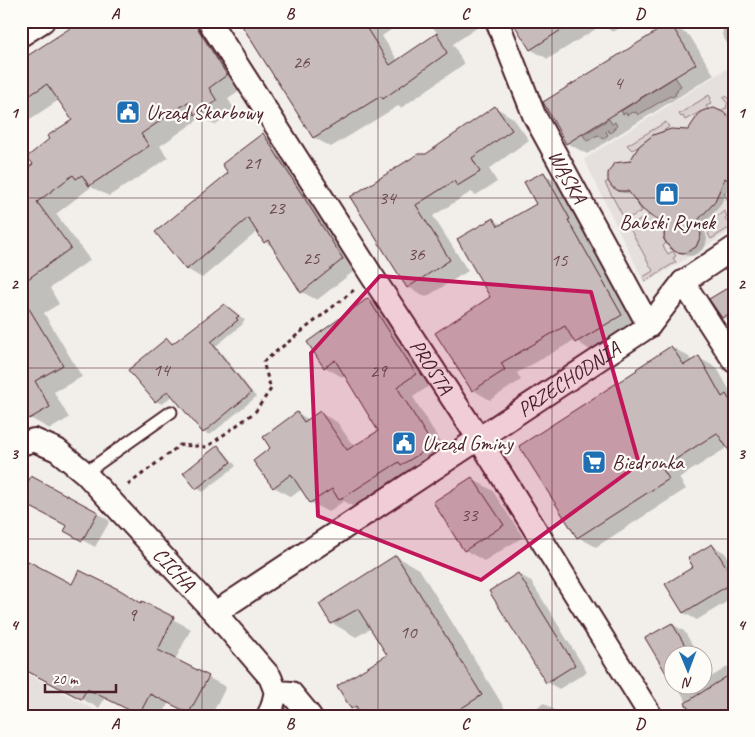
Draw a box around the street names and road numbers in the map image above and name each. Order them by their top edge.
street label: WĄSKA [542,145,593,209]
street label: PROSTA [404,334,459,399]
street label: PRZECHODNIA [512,335,626,422]
street label: CICHA [147,542,201,597]

